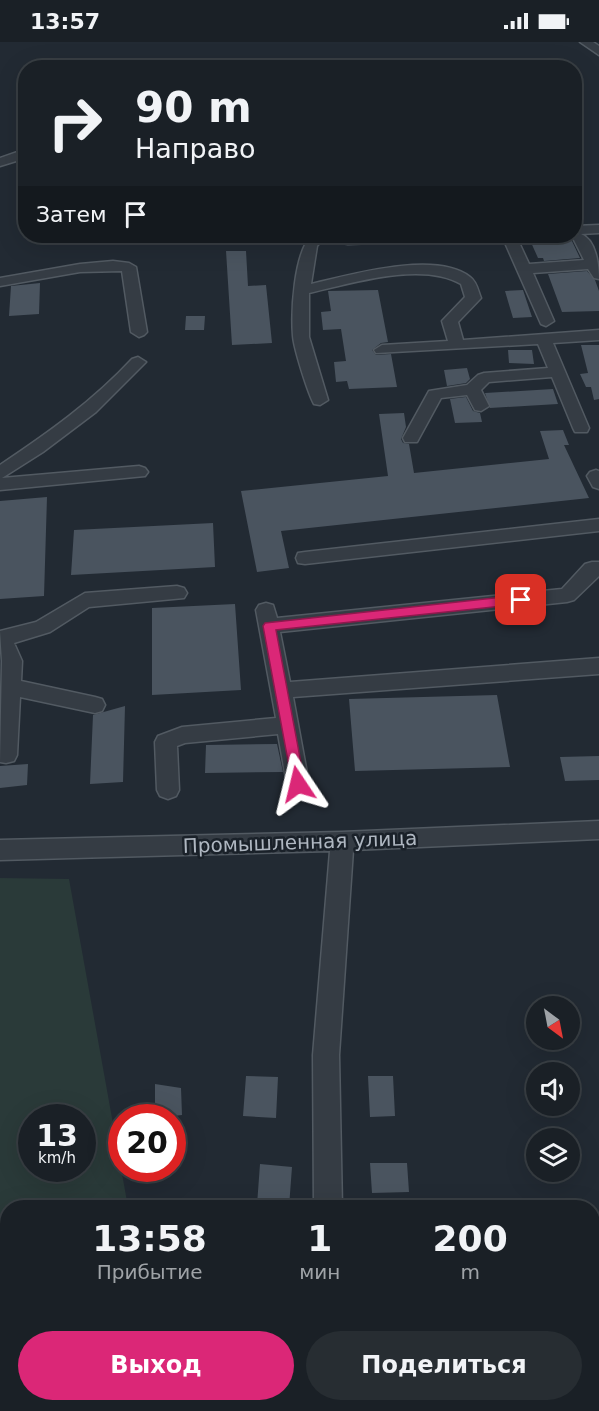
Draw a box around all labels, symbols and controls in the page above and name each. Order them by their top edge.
text: 13:57 [30,9,100,34]
text: 90 m [135,83,252,132]
icon: right [36,84,114,162]
text: Направо [135,133,256,164]
icon: arrive [119,198,152,231]
text: Затем [36,202,107,227]
pin [495,574,546,625]
icon: arrive [504,583,537,616]
position arrow [266,752,330,816]
street label: Промышленная улица [182,826,418,858]
north arrow [526,996,580,1050]
map controls [526,996,580,1182]
button: sound [526,1062,580,1116]
speed limit sign: 20 [108,1104,186,1182]
text: 13 [36,1118,78,1153]
button: layers [526,1128,580,1182]
text: km/h [38,1149,76,1167]
text: 13:58 [92,1218,207,1259]
text: 1 [307,1218,332,1259]
text: 200 [433,1218,508,1259]
text: Прибытие [97,1260,202,1284]
text: мин [299,1260,340,1284]
text: m [460,1260,480,1284]
button: Выход [18,1331,294,1400]
button: Поделиться [306,1331,582,1400]

